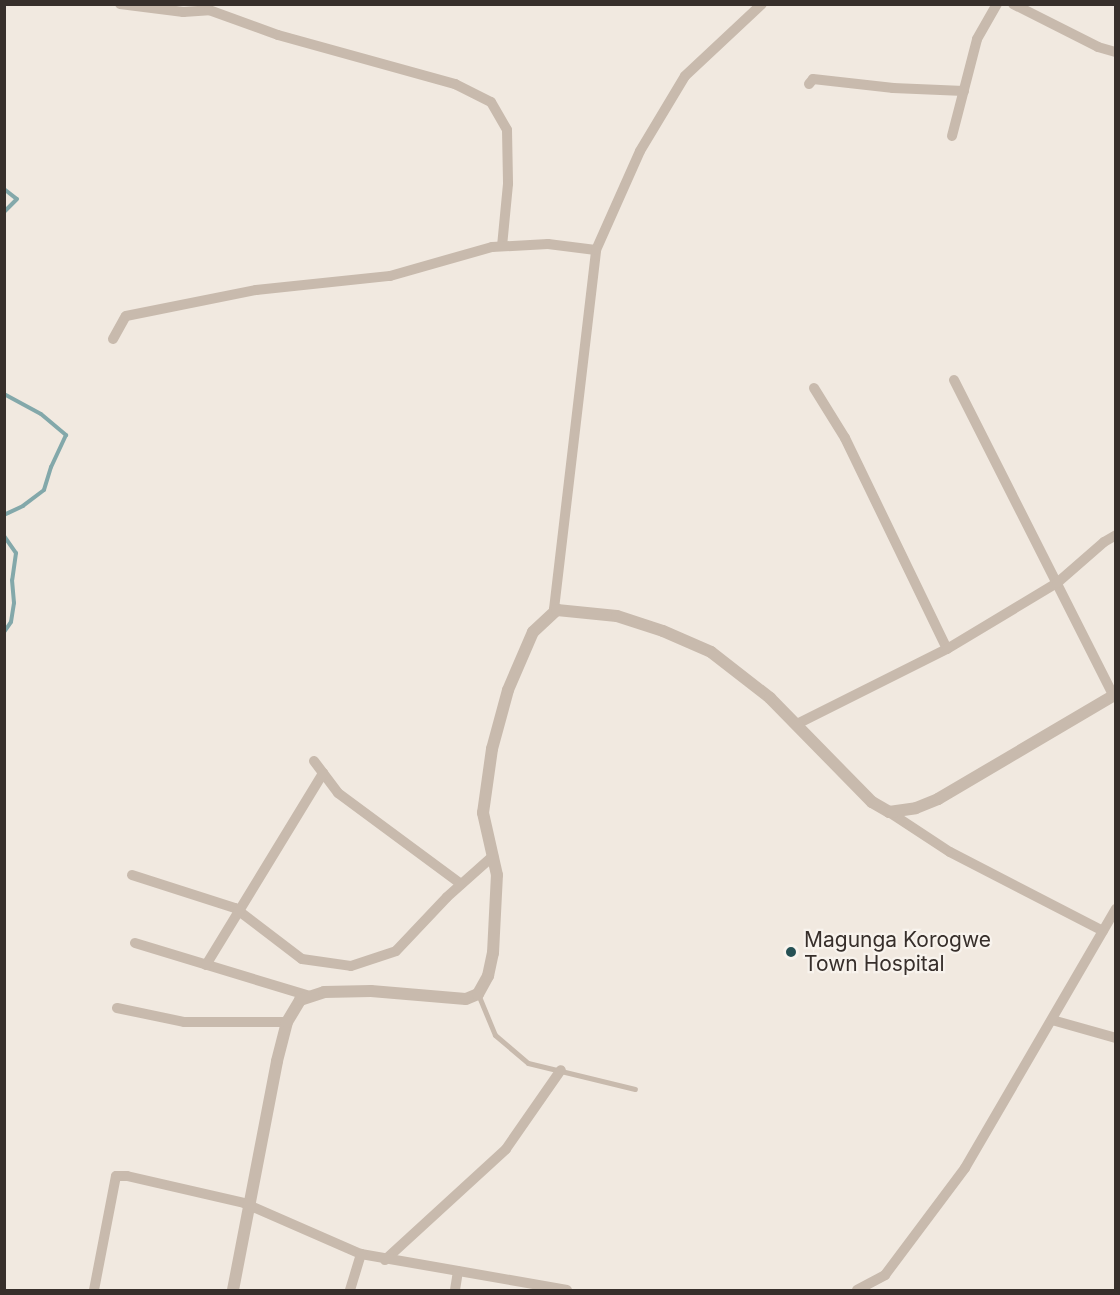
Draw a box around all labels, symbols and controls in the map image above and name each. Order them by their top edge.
place label: Magunga Korogwe Town Hospital [804,927,991,977]
marker: Magunga Korogwe Town Hospital [782,943,800,961]

